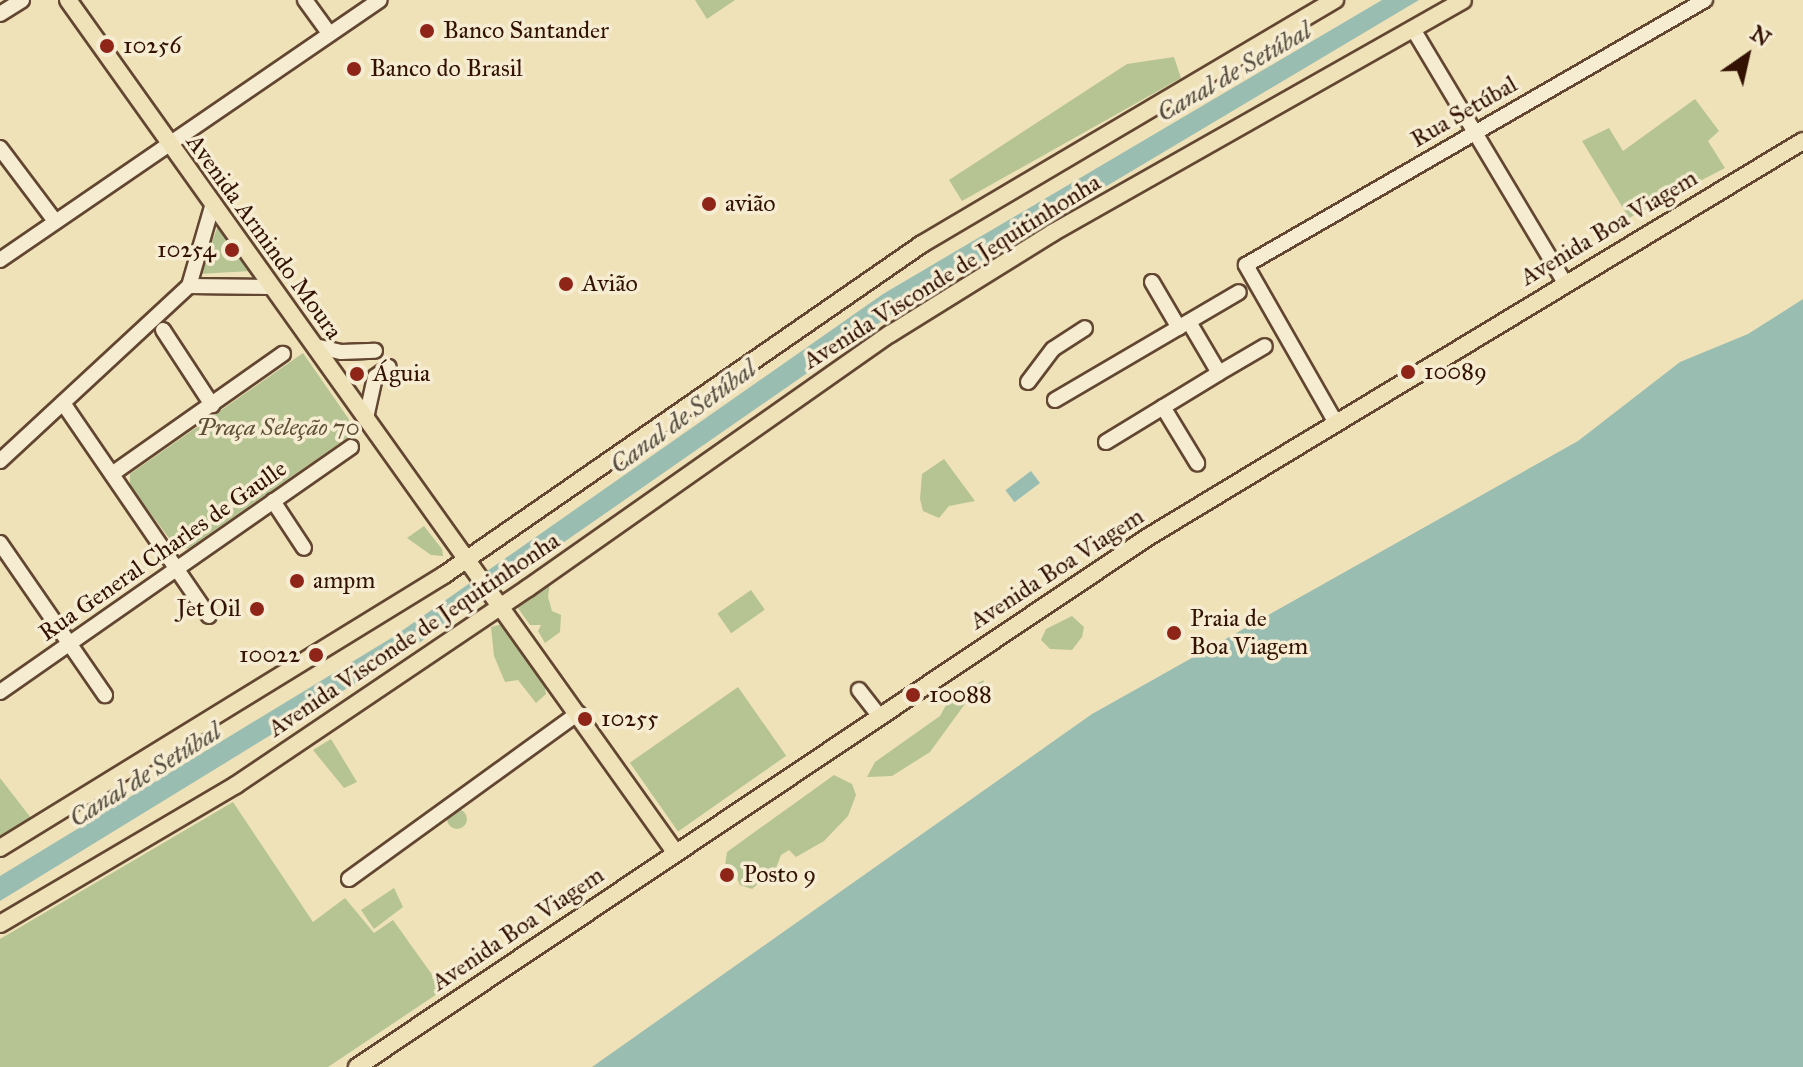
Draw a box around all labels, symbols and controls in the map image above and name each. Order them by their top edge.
water label: Canal de Setúbal [1151,15,1317,129]
north arrow [1707,16,1787,96]
place label: Banco Santander [443,17,609,45]
text: N [1745,19,1776,52]
marker: Banco Santander [418,22,436,40]
place label: 10256 [123,32,181,60]
marker: 10256 [98,37,116,55]
place label: Banco do Brasil [370,55,523,83]
marker: Banco do Brasil [345,60,363,78]
street label: Rua Setúbal [1406,70,1522,154]
street label: Avenida Armindo Moura [180,129,348,345]
street label: Avenida Boa Viagem [1515,164,1703,292]
street label: Avenida Visconde de Jequitinhonha [798,168,1106,376]
place label: avião [725,190,776,218]
marker: avião [700,195,718,213]
place label: 10254 [157,236,216,264]
marker: 10254 [223,241,241,259]
place label: Avião [582,270,638,298]
marker: Avião [557,275,575,293]
water label: Canal de Setúbal [604,353,762,481]
place label: 10089 [1424,358,1487,386]
place label: Águia [373,360,430,388]
marker: 10089 [1399,363,1417,381]
marker: Águia [348,365,366,383]
park label: Praça Seleção 70 [196,414,360,442]
street label: Rua General Charles de Gaulle [34,454,292,648]
street label: Avenida Boa Viagem [965,502,1149,636]
street label: Avenida Visconde de Jequitinhonha [263,527,565,743]
place label: ampm [313,567,375,595]
marker: ampm [288,572,306,590]
place label: Jet Oil [177,595,241,623]
marker: Jet Oil [248,600,266,618]
place label: Praia de Boa Viagem [1190,605,1308,661]
marker: Praia de Boa Viagem [1165,624,1183,642]
place label: 10022 [239,641,300,669]
marker: 10022 [307,646,325,664]
place label: 10088 [929,681,992,709]
marker: 10088 [904,686,922,704]
place label: 10255 [601,705,658,733]
marker: 10255 [576,710,594,728]
water label: Canal de Setúbal [63,716,227,834]
street label: Avenida Boa Viagem [426,861,610,997]
place label: Posto 9 [743,861,816,889]
marker: Posto 9 [718,866,736,884]

